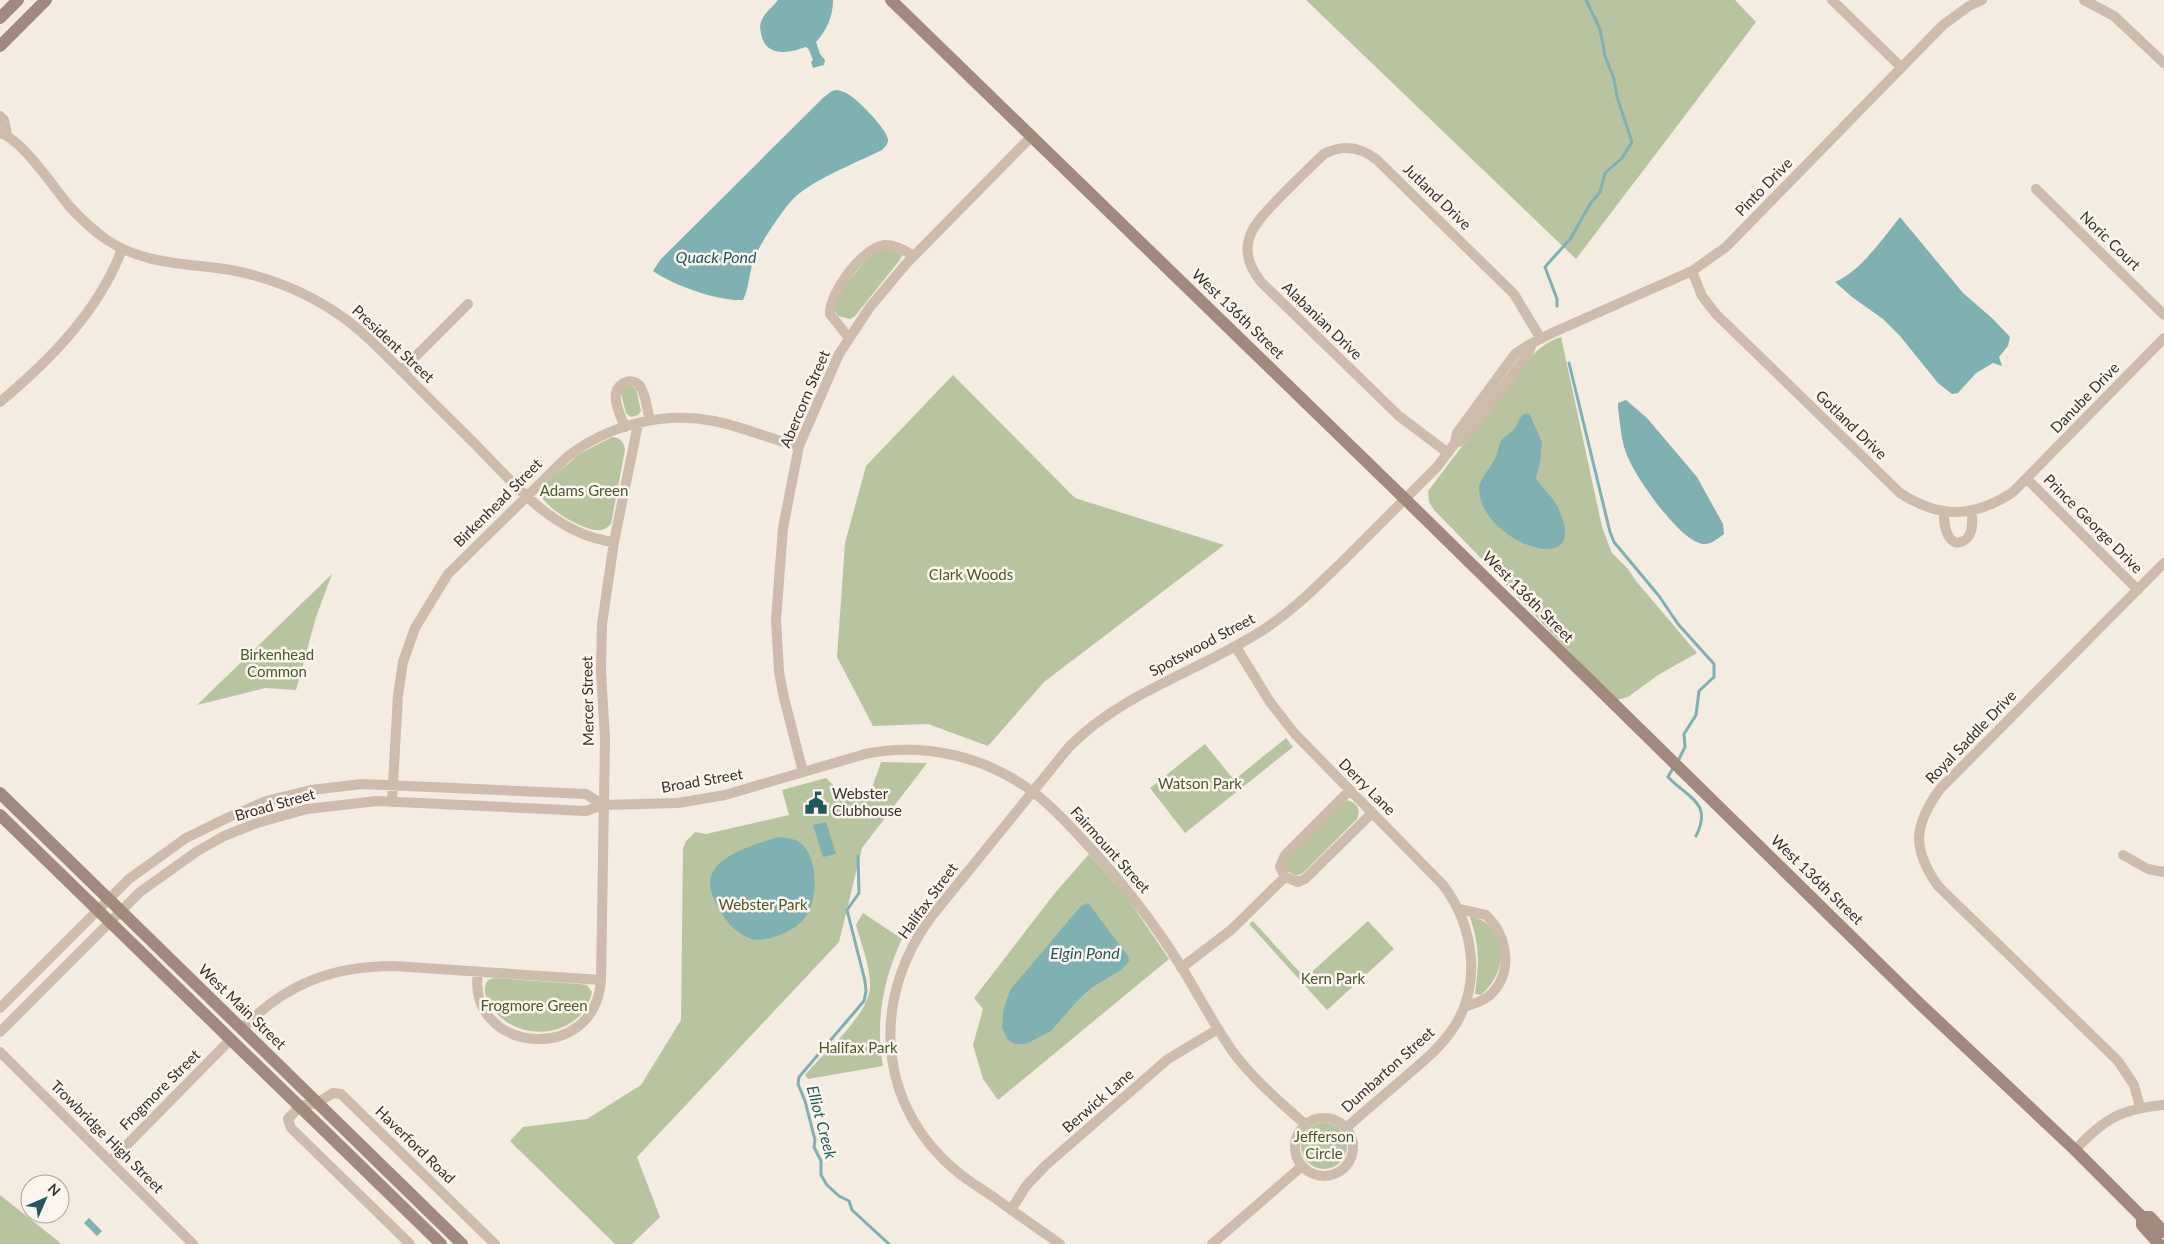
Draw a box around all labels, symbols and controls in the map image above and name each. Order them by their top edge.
street label: Pinto Drive [1731,153,1796,219]
street label: Jutland Drive [1400,160,1475,233]
street label: Noric Court [2077,207,2145,274]
water label: Quack Pond [676,247,757,266]
street label: West 136th Street [1189,265,1289,362]
street label: Alabanian Drive [1279,278,1367,363]
street label: President Street [349,301,439,386]
street label: Abercorn Street [775,347,833,450]
street label: Danube Drive [2046,358,2123,436]
street label: Gotland Drive [1812,386,1891,463]
street label: Birkenhead Street [449,454,546,550]
street label: Prince George Drive [2040,470,2147,577]
park label: Adams Green [540,481,628,499]
street label: West 136th Street [1479,547,1578,646]
park label: Clark Woods [929,565,1013,583]
street label: Spotswood Street [1146,608,1258,680]
park label: Birkenhead Common [240,645,314,680]
street label: Mercer Street [577,655,597,746]
street label: Royal Saddle Drive [1921,686,2020,787]
street label: Derry Lane [1336,754,1400,818]
street label: Broad Street [660,764,745,796]
park label: Watson Park [1158,774,1242,792]
street label: Broad Street [233,784,317,824]
place label: Webster Clubhouse [832,784,902,819]
public building icon: Webster Clubhouse [803,790,829,816]
street label: Fairmount Street [1067,802,1155,897]
street label: West 136th Street [1768,831,1868,928]
street label: Halifax Street [894,858,961,942]
park label: Webster Park [718,895,808,913]
water label: Elgin Pond [1050,943,1120,962]
street label: West Main Street [195,960,291,1053]
park label: Kern Park [1301,969,1366,987]
park label: Frogmore Green [480,996,588,1014]
street label: Dumbarton Street [1337,1022,1438,1116]
park label: Halifax Park [818,1038,898,1056]
street label: Frogmore Street [115,1045,204,1133]
street label: Berwick Lane [1058,1064,1137,1136]
street label: Trowbridge High Street [48,1076,168,1197]
water label: Elliot Creek [804,1083,841,1161]
street label: Haverford Road [372,1102,459,1187]
park label: Jefferson Circle [1294,1127,1354,1162]
north arrow [20,1174,70,1224]
text: N [45,1180,64,1199]

